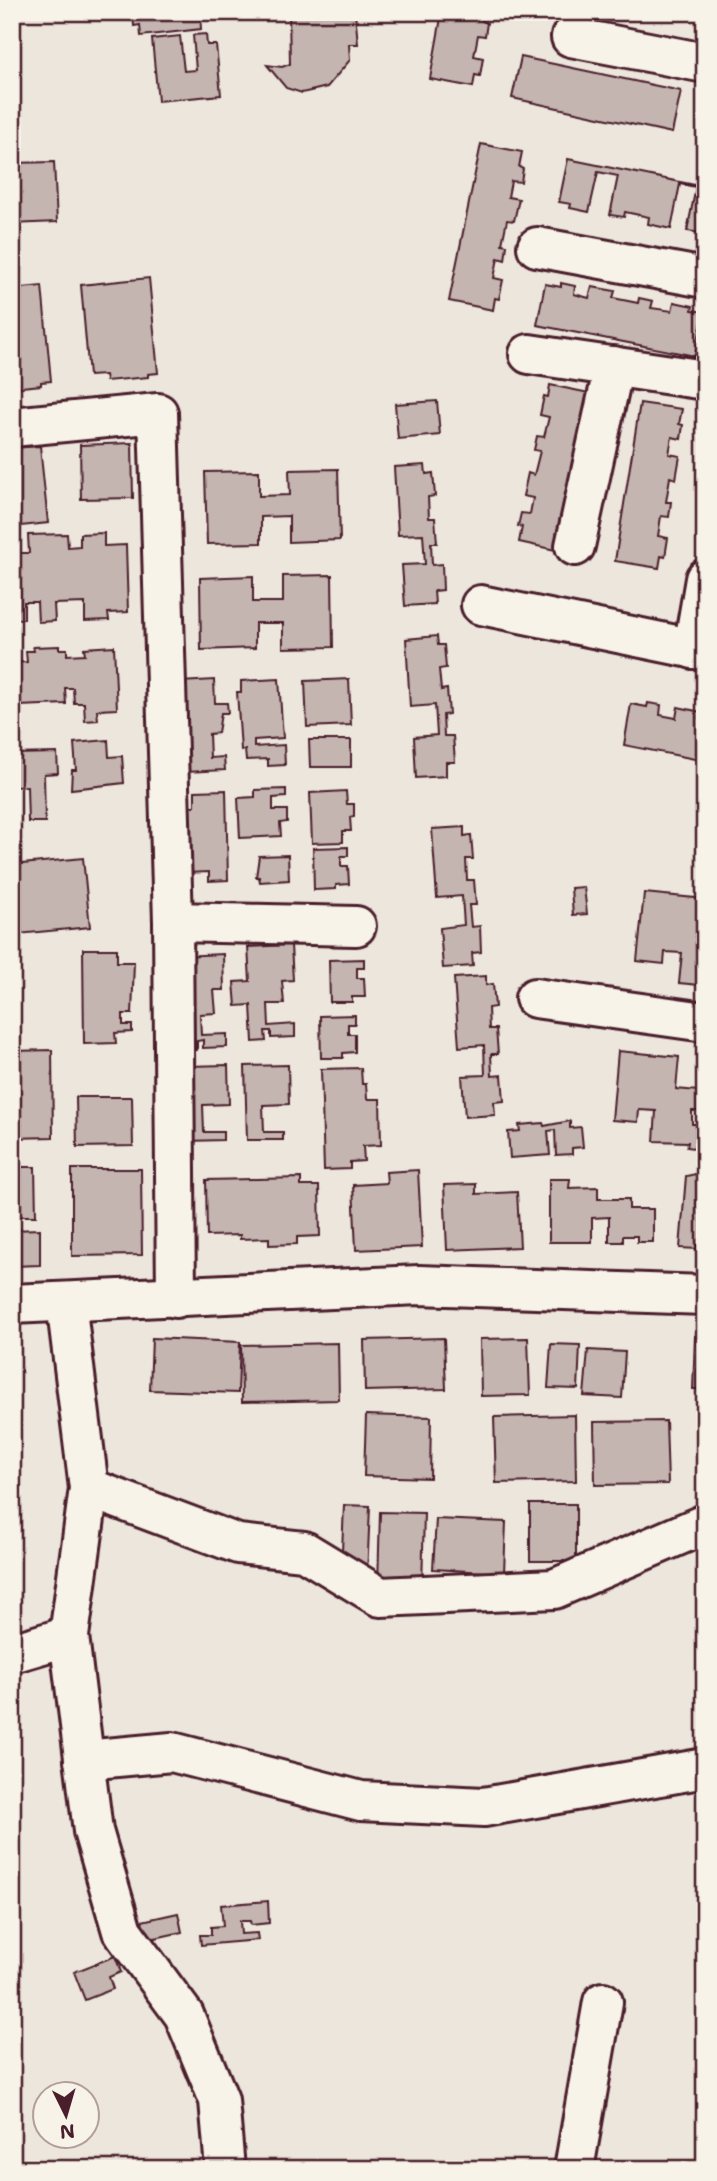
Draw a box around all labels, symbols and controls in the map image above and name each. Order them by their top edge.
north arrow [32,2080,102,2150]
text: N [59,2118,76,2145]

